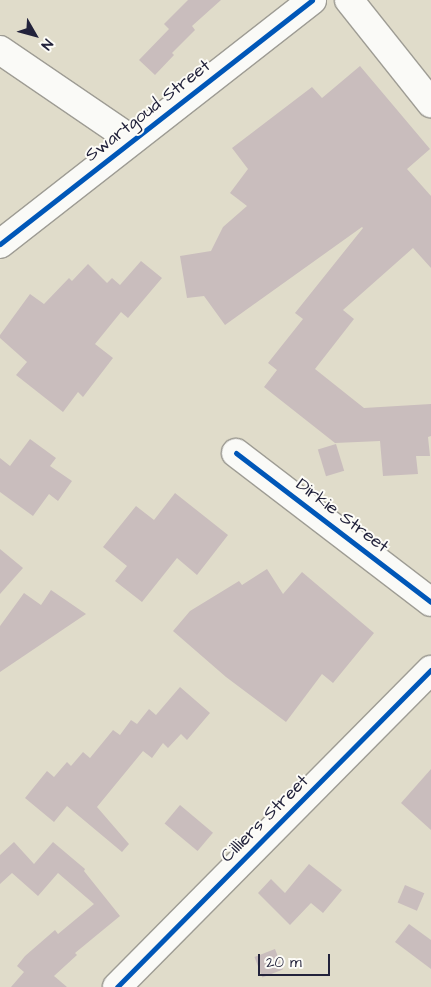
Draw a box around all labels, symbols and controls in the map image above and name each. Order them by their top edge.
north arrow [10,10,60,60]
text: N [36,35,57,54]
street label: Swartgoud Street [81,55,215,167]
street label: Dirkie Street [291,474,393,558]
street label: Cilliers Street [217,771,313,867]
scale bar [261,944,334,976]
text: 20 m [266,952,302,973]

